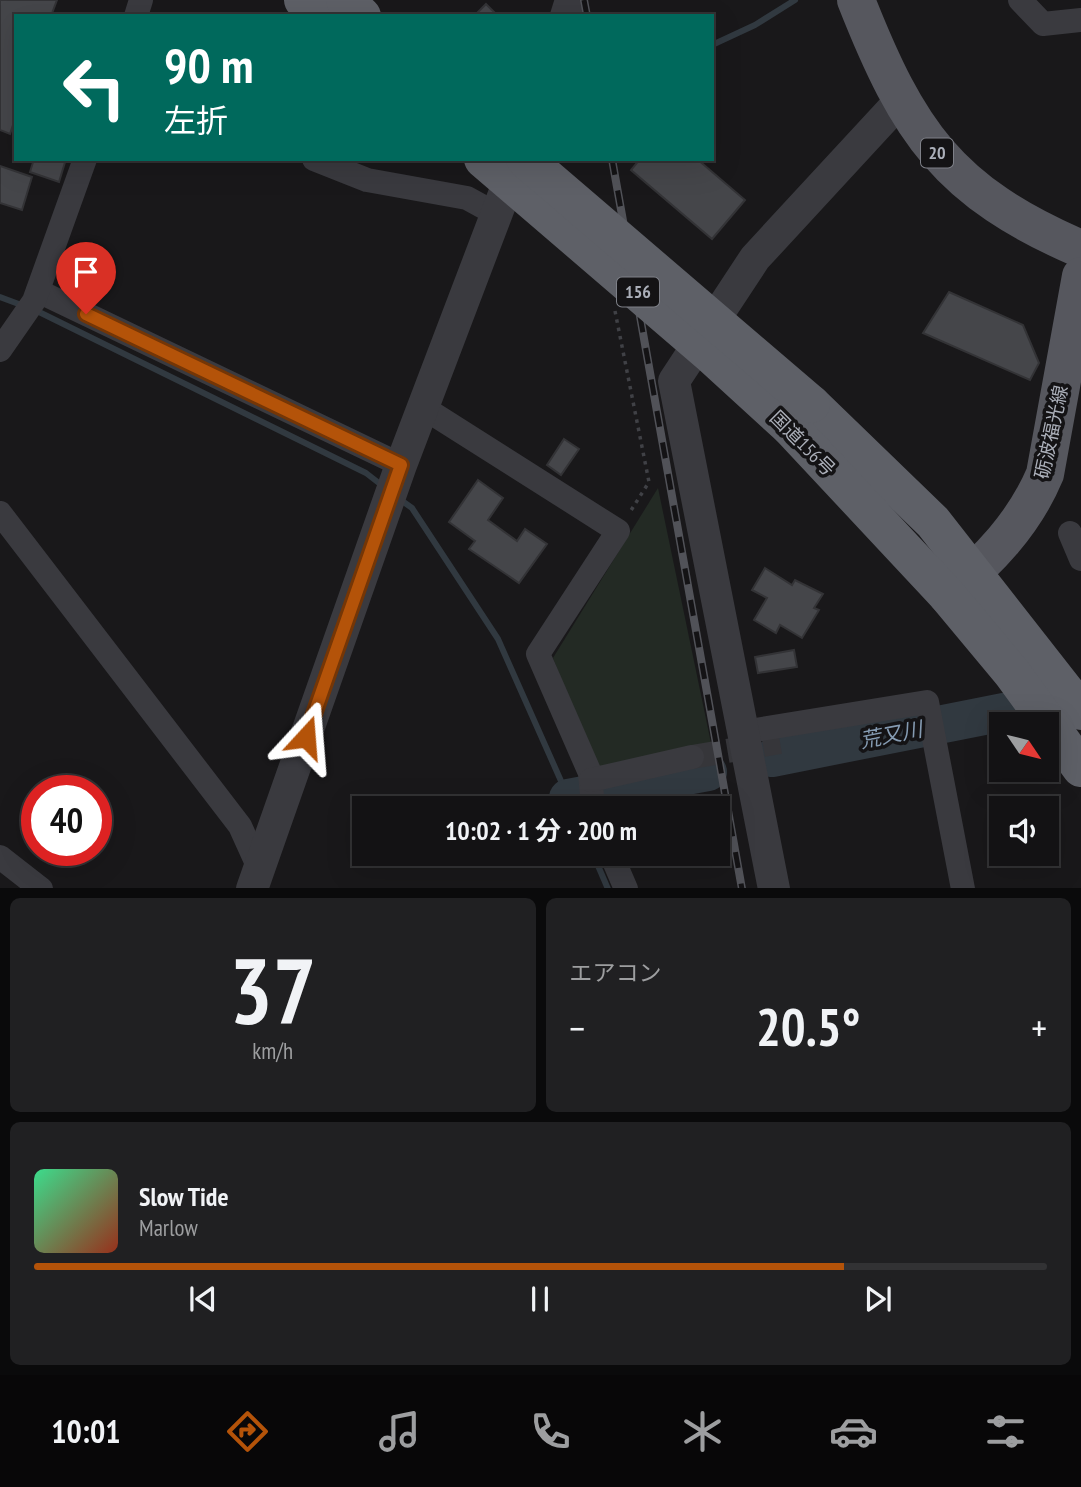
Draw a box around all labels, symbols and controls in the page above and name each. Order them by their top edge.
text: 90 m [164,33,253,97]
icon: left [49,42,140,133]
text: 左折 [164,99,228,141]
road number: 20 [921,138,953,168]
pin [56,242,116,314]
icon: arrive [67,253,105,291]
road number: 156 [617,278,659,306]
street label: 砺波福光線 [1029,383,1073,481]
street label: 国道156号 [765,405,841,481]
position arrow [269,700,343,774]
north arrow [989,712,1059,782]
map controls [989,712,1059,866]
water label: 荒又川 [857,715,926,754]
speed limit sign: 40 [21,775,112,866]
button: sound [989,796,1059,866]
text: 10:02 · 1 分 · 200 m [445,814,637,847]
text: 37 [229,931,316,1049]
text: エアコン [570,958,662,987]
text: 20.5° [756,993,861,1060]
text: − [570,1003,585,1052]
text: + [1031,1003,1047,1052]
text: km/h [252,1036,293,1065]
text: Slow Tide [139,1180,229,1213]
text: Marlow [139,1213,198,1242]
icon: previous [184,1280,222,1318]
icon: pause [521,1280,559,1318]
icon: next [859,1280,897,1318]
icon: directions [223,1407,272,1456]
icon: music [375,1407,424,1456]
icon: phone [526,1407,575,1456]
icon: climate [678,1407,727,1456]
icon: car [829,1407,878,1456]
icon: filters [981,1407,1030,1456]
text: 10:01 [51,1410,120,1452]

